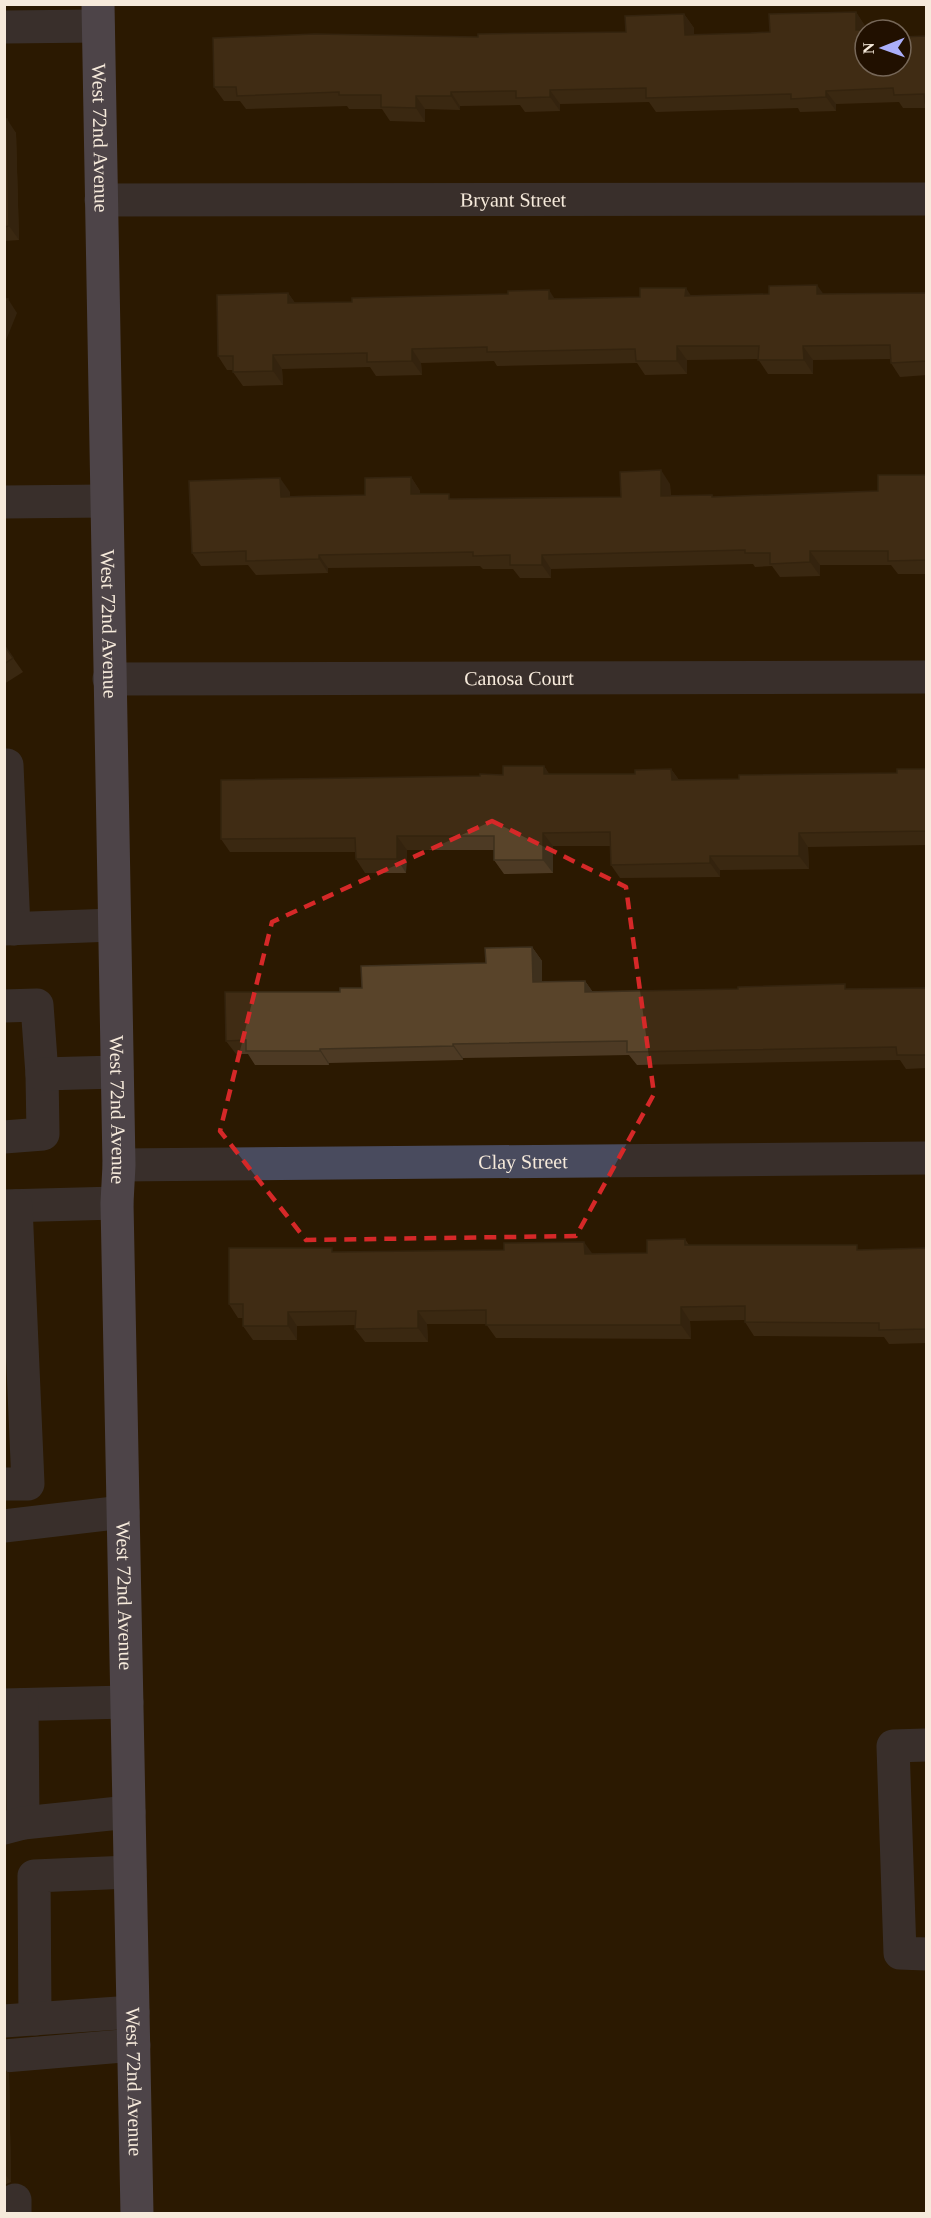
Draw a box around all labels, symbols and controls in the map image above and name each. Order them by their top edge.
north arrow [853,18,913,78]
text: N [860,42,877,54]
street label: West 72nd Avenue [88,63,113,213]
street label: Bryant Street [460,188,567,212]
street label: West 72nd Avenue [97,549,122,699]
street label: Canosa Court [464,667,574,689]
street label: West 72nd Avenue [106,1035,130,1185]
street label: Clay Street [478,1150,568,1174]
street label: West 72nd Avenue [112,1521,137,1671]
street label: West 72nd Avenue [122,2007,147,2156]

